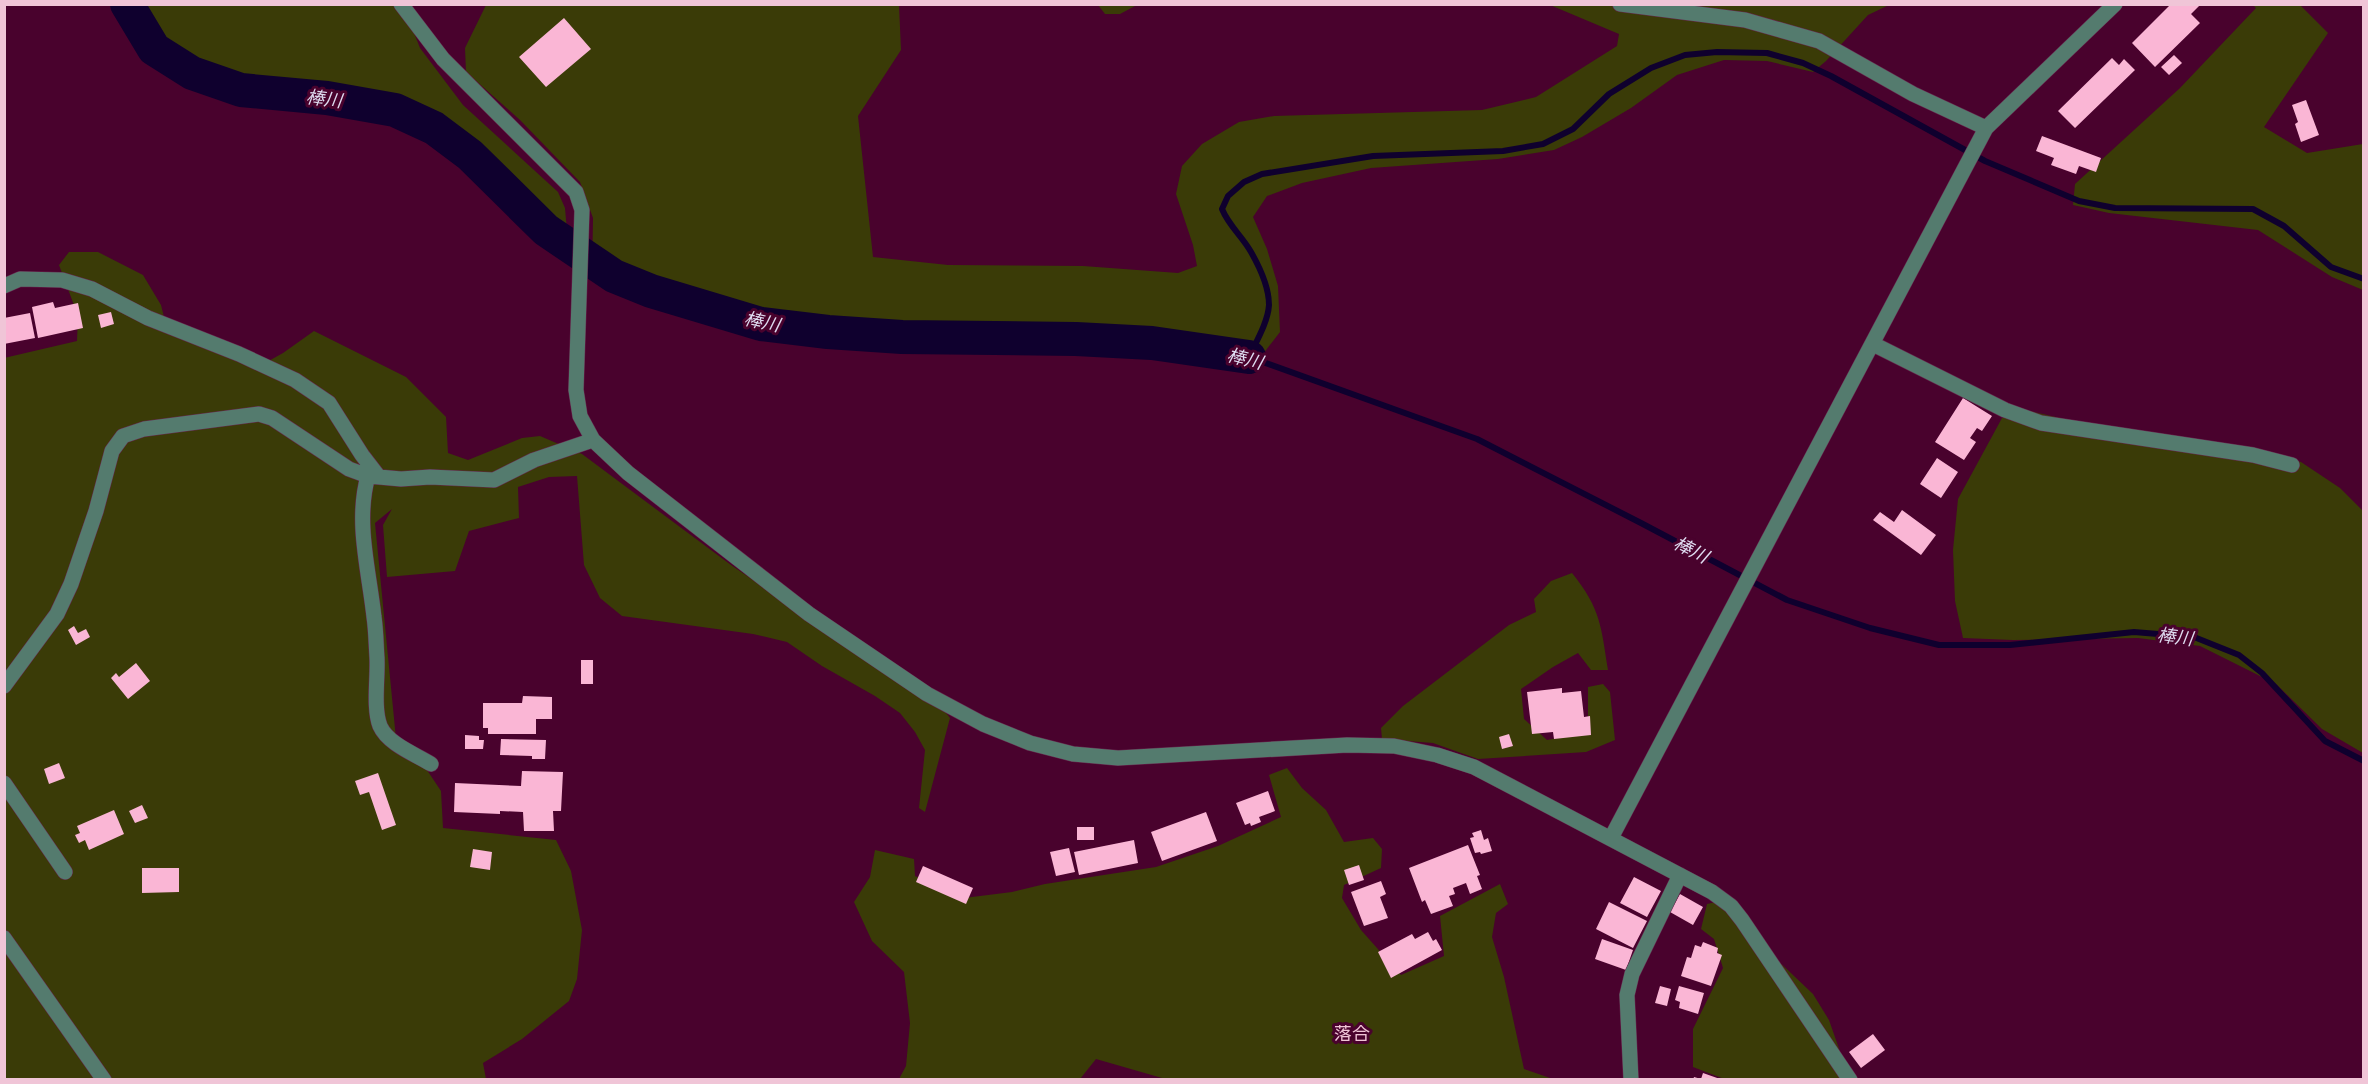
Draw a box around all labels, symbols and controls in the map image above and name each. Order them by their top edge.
water label: 棒川 [305,84,345,113]
water label: 棒川 [742,306,784,338]
water label: 棒川 [1225,342,1268,375]
water label: 棒川 [1670,530,1715,570]
water label: 棒川 [2156,622,2196,651]
district label: 落合 [1334,1021,1370,1046]

